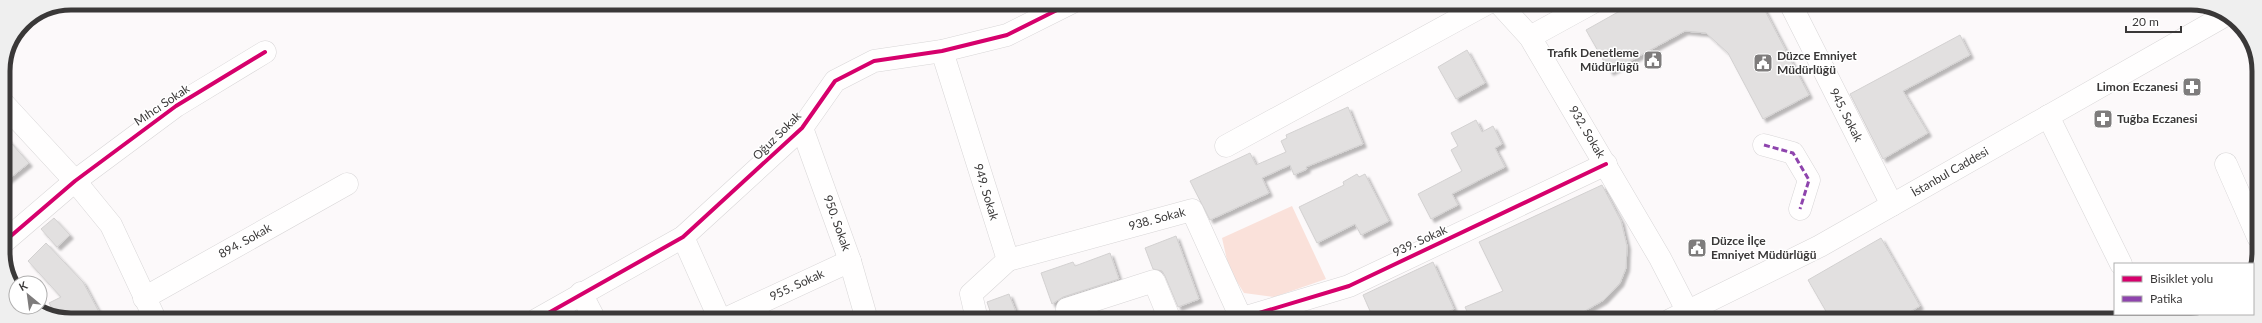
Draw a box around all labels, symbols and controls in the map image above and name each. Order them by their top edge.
scale bar [2126,8,2181,34]
text: 20 m [2132,14,2159,29]
place label: Trafik Denetleme Müdürlüğü [1547,45,1640,74]
place label: Düzce Emniyet Müdürlüğü [1777,48,1857,77]
public building icon: Trafik Denetleme Müdürlüğü [1642,49,1664,71]
public building icon: Düzce Emniyet Müdürlüğü [1752,52,1774,74]
pharmacy icon: Limon Eczanesi [2181,76,2203,98]
place label: Limon Eczanesi [2097,79,2178,94]
street label: Mıhcı Sokak [131,80,193,129]
street label: 945. Sokak [1827,85,1867,145]
street label: 932. Sokak [1566,103,1609,161]
street label: Oğuz Sokak [749,108,805,163]
pharmacy icon: Tuğba Eczanesi [2092,108,2114,130]
place label: Tuğba Eczanesi [2117,111,2198,126]
street label: İstanbul Caddesi [1909,143,1991,200]
street label: 949. Sokak [971,162,1002,223]
street label: 950. Sokak [820,193,855,254]
street label: 938. Sokak [1127,204,1188,233]
street label: 894. Sokak [216,219,275,261]
street label: 939. Sokak [1390,221,1450,260]
place label: Düzce İlçe Emniyet Müdürlüğü [1711,233,1817,262]
public building icon: Düzce İlçe Emniyet Müdürlüğü [1686,237,1708,259]
legend [2114,263,2254,315]
street label: 955. Sokak [767,265,827,304]
text: Bisiklet yolu [2150,271,2213,286]
north arrow [8,275,48,315]
text: K [16,278,30,293]
text: Patika [2150,291,2182,306]

